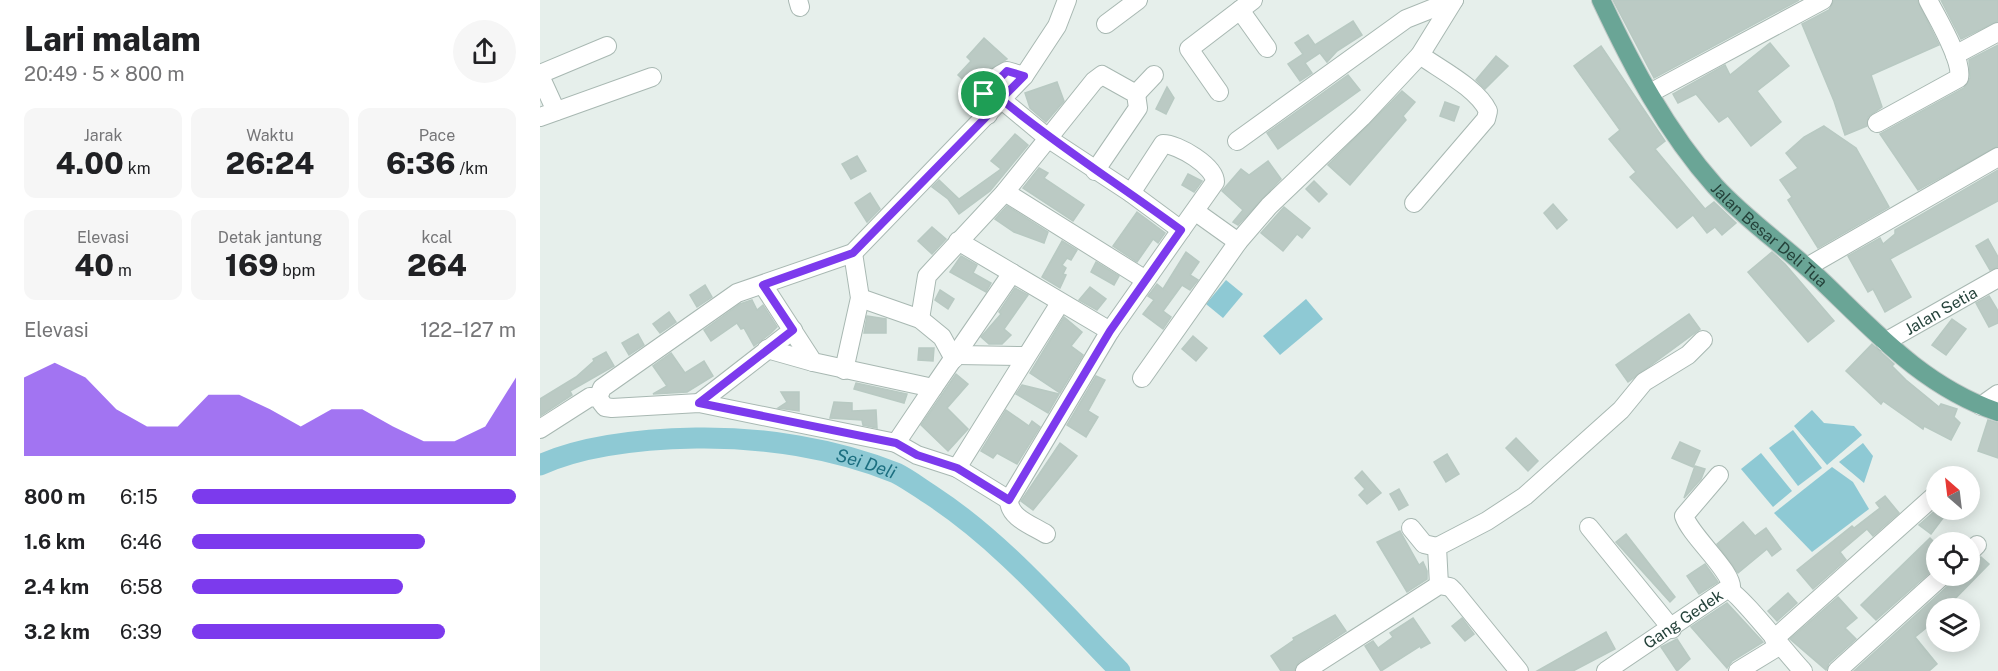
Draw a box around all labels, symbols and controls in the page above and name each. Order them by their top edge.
text: Lari malam [24,20,201,58]
button: share [453,20,516,83]
text: 20:49 · 5 × 800 m [24,62,184,86]
pin [958,68,1009,119]
icon: arrive [967,77,1000,110]
text: Jarak [84,126,122,145]
text: Waktu [246,126,294,145]
text: Pace [419,126,455,145]
text: 4.00 [55,145,124,181]
text: 26:24 [226,145,314,181]
text: 6:36 [386,145,456,181]
text: km [124,159,151,178]
text: /km [456,159,488,178]
street label: Jalan Besar Deli Tua [1707,179,1832,291]
text: Elevasi [77,228,129,247]
text: Detak jantung [218,228,322,247]
text: kcal [422,228,452,247]
text: 40 [74,247,114,283]
text: 169 [225,247,278,283]
text: 264 [407,247,467,283]
text: m [114,261,132,280]
text: bpm [278,261,315,280]
street label: Jalan Setia [1901,282,1980,339]
text: Elevasi [24,318,89,342]
text: 122–127 m [420,318,516,342]
water label: Sei Deli [834,444,900,483]
north arrow [1926,466,1980,520]
map controls [1926,466,1980,652]
text: 800 m [24,485,86,509]
text: 6:15 [120,485,158,509]
text: 1.6 km [24,530,85,554]
text: 6:46 [120,530,162,554]
button: locate [1926,532,1980,586]
text: 2.4 km [24,575,89,599]
text: 6:58 [120,575,163,599]
street label: Gang Gedek [1640,585,1726,653]
button: layers [1926,598,1980,652]
text: 3.2 km [24,620,90,644]
text: 6:39 [120,620,162,644]

